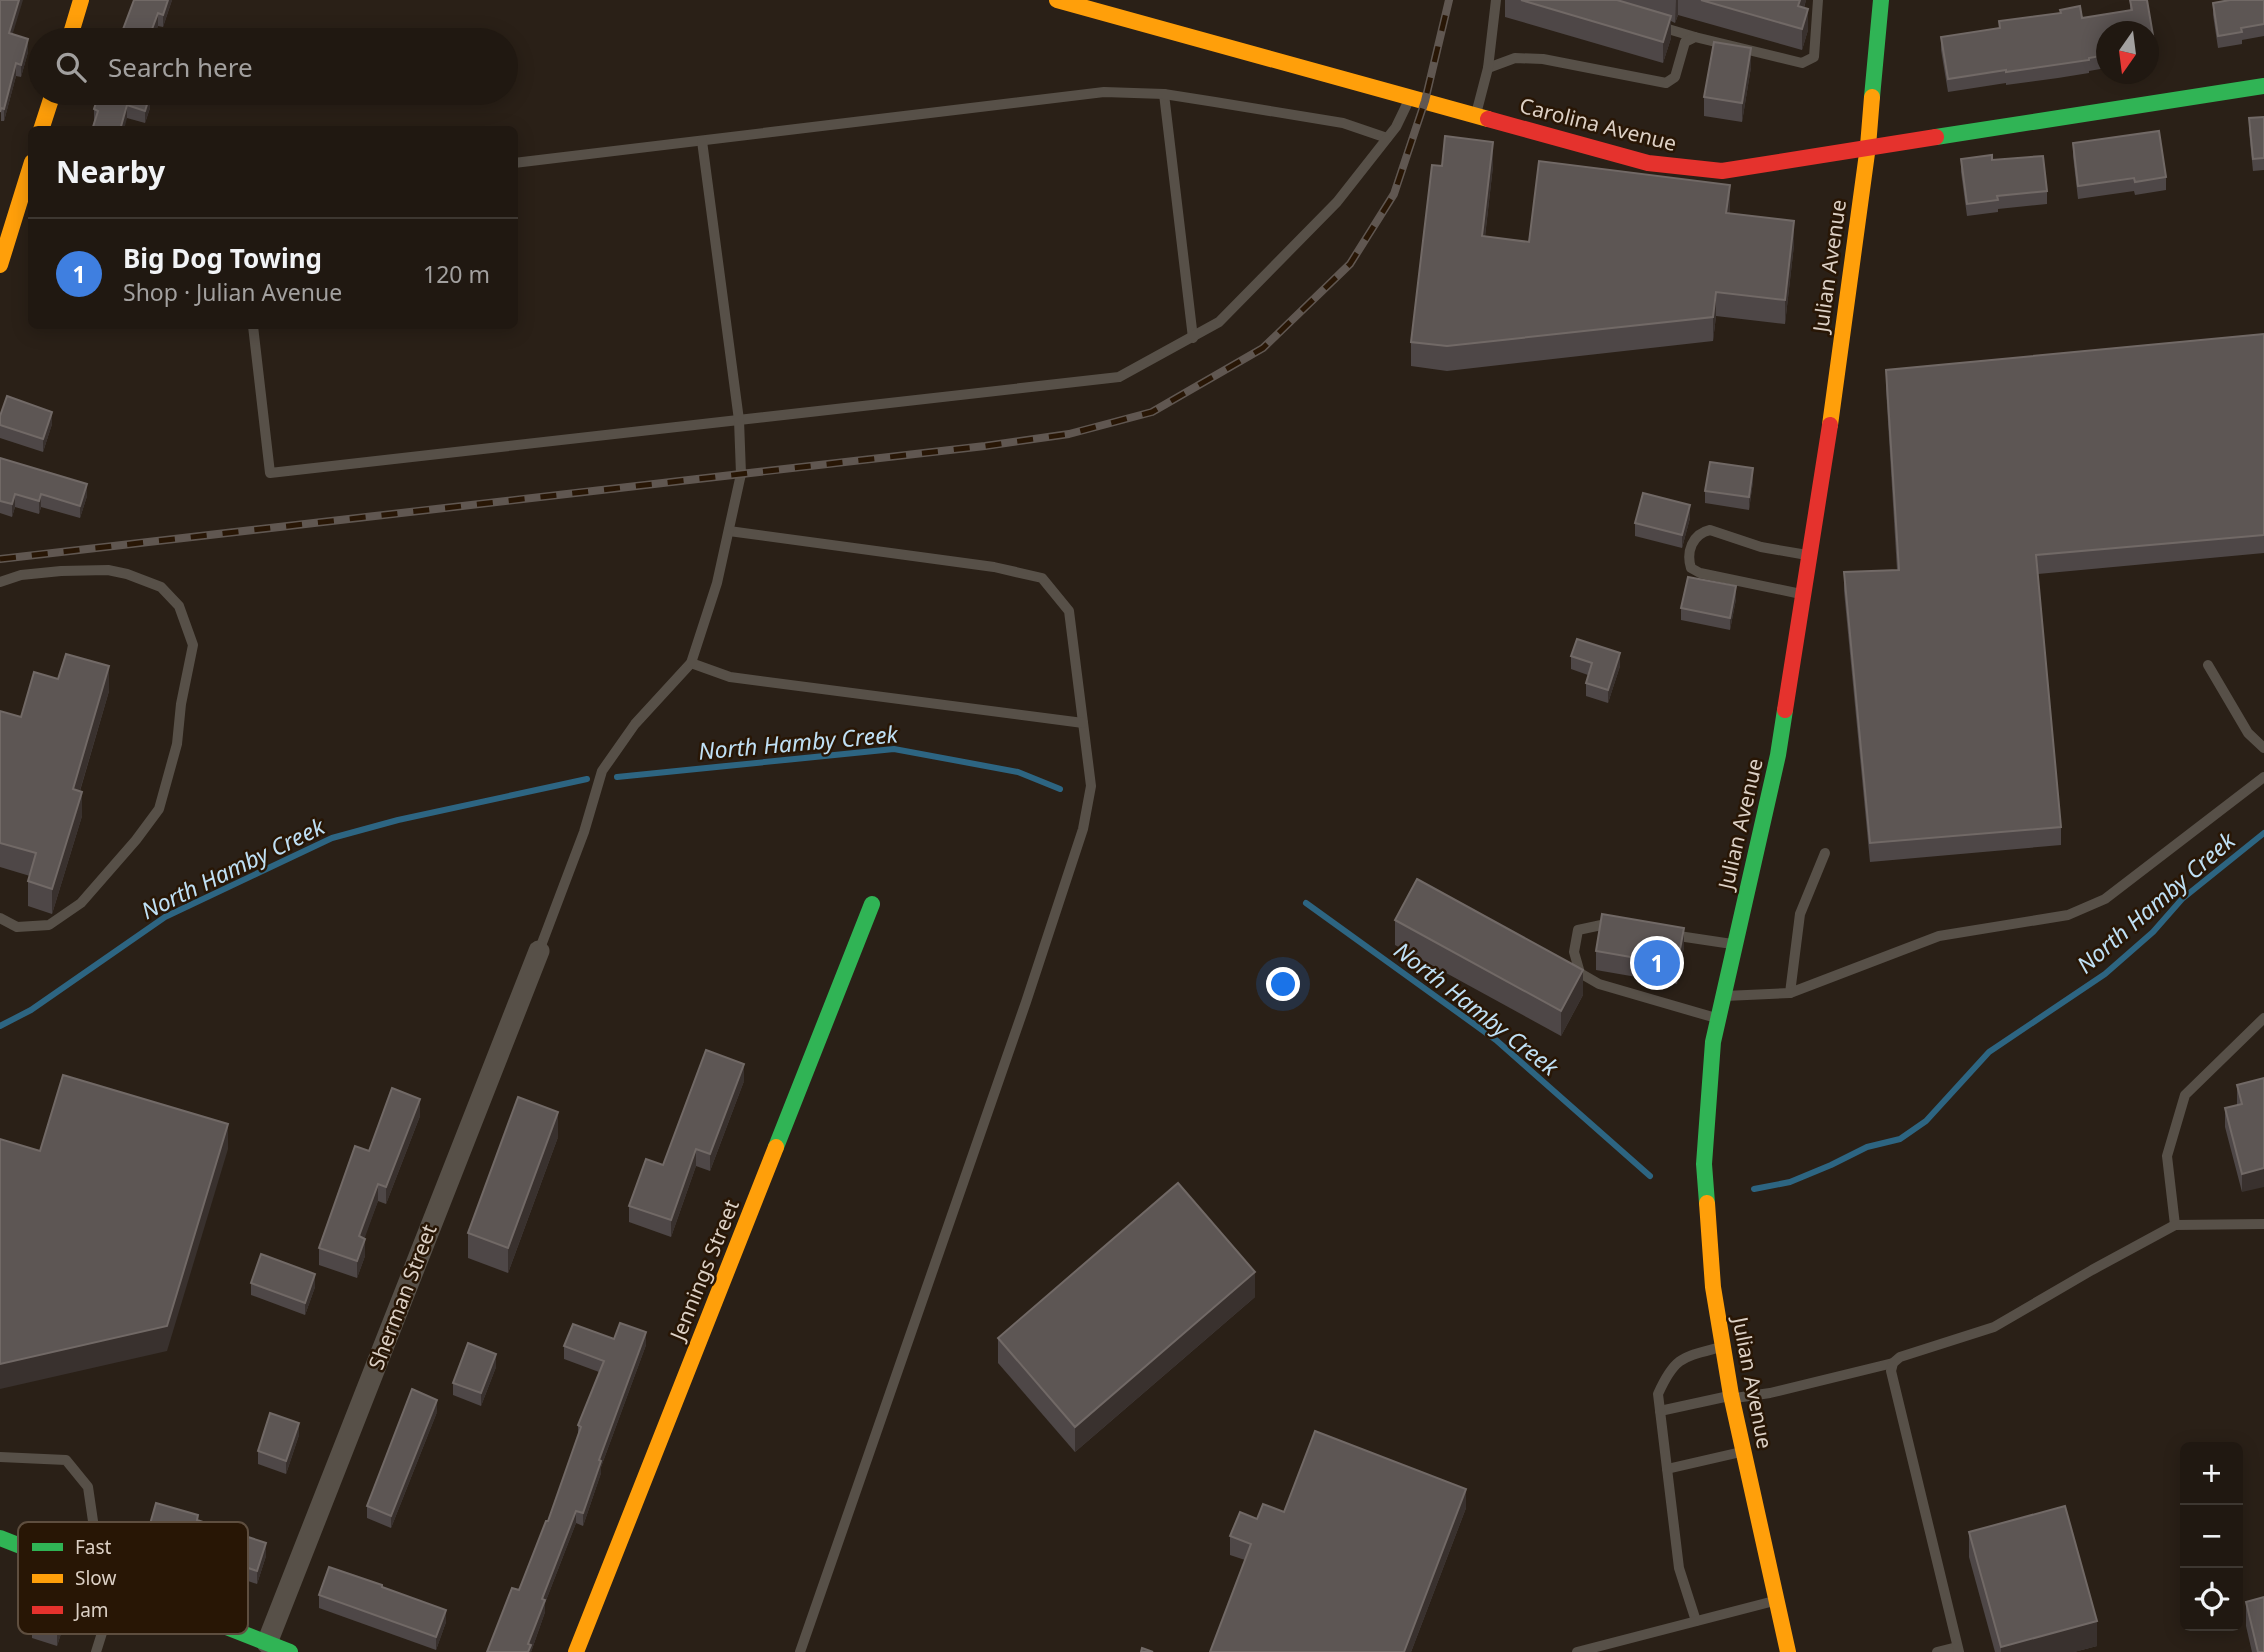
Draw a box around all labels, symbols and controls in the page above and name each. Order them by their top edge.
north arrow [2096,21,2159,84]
search box [28,28,518,105]
icon: search [52,48,90,86]
text: Search here [108,49,253,85]
street label: Carolina Avenue [1517,91,1680,157]
text: Nearby [56,151,165,192]
street label: Julian Avenue [1806,198,1852,336]
text: Big Dog Towing [123,240,322,276]
text: 1 [72,258,86,290]
text: 120 m [423,258,490,290]
text: Shop · Julian Avenue [123,276,342,308]
water label: North Hamby Creek [697,717,901,767]
street label: Julian Avenue [1711,756,1769,894]
water label: North Hamby Creek [136,809,331,926]
water label: North Hamby Creek [2069,823,2243,980]
water label: North Hamby Creek [1388,934,1567,1083]
pin: 1 [1634,937,1680,989]
your location [1266,967,1300,1001]
street label: Jennings Street [662,1195,745,1346]
street label: Sherman Street [361,1220,443,1373]
street label: Julian Avenue [1726,1313,1779,1451]
map controls [2180,1442,2243,1631]
button: + [2180,1442,2243,1505]
button: − [2180,1505,2243,1568]
legend [18,1522,248,1634]
text: Fast [75,1534,112,1560]
text: Slow [75,1565,116,1591]
button: locate [2180,1568,2243,1631]
text: Jam [73,1597,109,1623]

